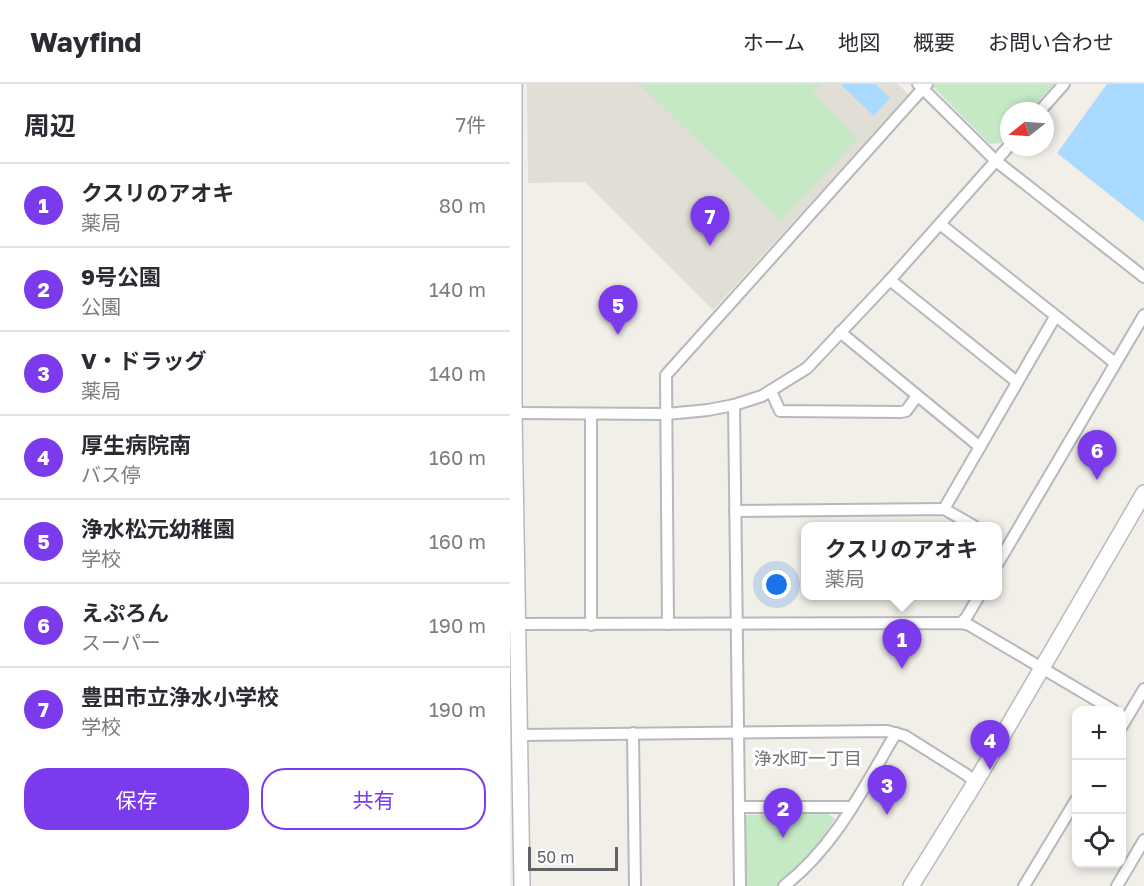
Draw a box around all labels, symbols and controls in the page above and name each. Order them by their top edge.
text: Wayfind [30,25,142,58]
text: ホーム [743,29,805,55]
text: 地図 [838,29,880,55]
text: 概要 [913,29,955,55]
text: お問い合わせ [988,29,1114,55]
north arrow [1000,102,1054,156]
text: 周辺 [24,110,76,141]
text: 7件 [455,112,486,136]
text: クスリのアオキ [81,179,234,206]
text: 1 [38,193,49,217]
text: 80 m [439,193,486,217]
pin: 7 [690,196,730,246]
text: 薬局 [81,210,121,234]
text: 9号公園 [81,263,161,290]
text: 2 [37,277,50,301]
text: 140 m [429,277,486,301]
pin: 5 [598,286,638,335]
text: 公園 [81,294,121,318]
text: V・ドラッグ [81,347,207,374]
text: 3 [37,361,50,385]
text: 140 m [429,361,486,385]
text: 薬局 [81,378,121,402]
pin: 6 [1078,430,1116,480]
text: 厚生病院南 [81,431,191,458]
text: 4 [37,445,50,469]
text: 160 m [429,445,486,469]
text: バス停 [81,462,141,486]
text: 浄水松元幼稚園 [81,515,235,542]
popup [801,522,1002,600]
text: 5 [37,529,50,553]
text: 160 m [429,529,486,553]
text: クスリのアオキ [825,535,978,562]
text: 学校 [81,546,121,570]
text: 薬局 [825,566,865,590]
your location [762,570,791,599]
text: えぷろん [81,599,169,626]
text: 6 [37,613,50,637]
text: 190 m [429,613,486,637]
pin: 1 [882,620,922,669]
text: スーパー [81,630,161,654]
text: 豊田市立浄水小学校 [81,683,279,710]
text: 7 [38,697,49,721]
text: 190 m [429,697,486,721]
map controls [1072,706,1126,868]
button: + [1072,706,1126,760]
text: 学校 [81,714,121,738]
pin: 4 [970,720,1010,770]
district label: 浄水町一丁目 [754,747,862,769]
button: − [1072,760,1126,814]
pin: 3 [868,766,907,815]
button: 保存 [24,768,249,830]
button: 共有 [261,768,486,830]
pin: 2 [764,788,802,838]
button: locate [1072,814,1126,868]
scale bar [528,844,618,872]
text: 50 m [537,847,574,867]

